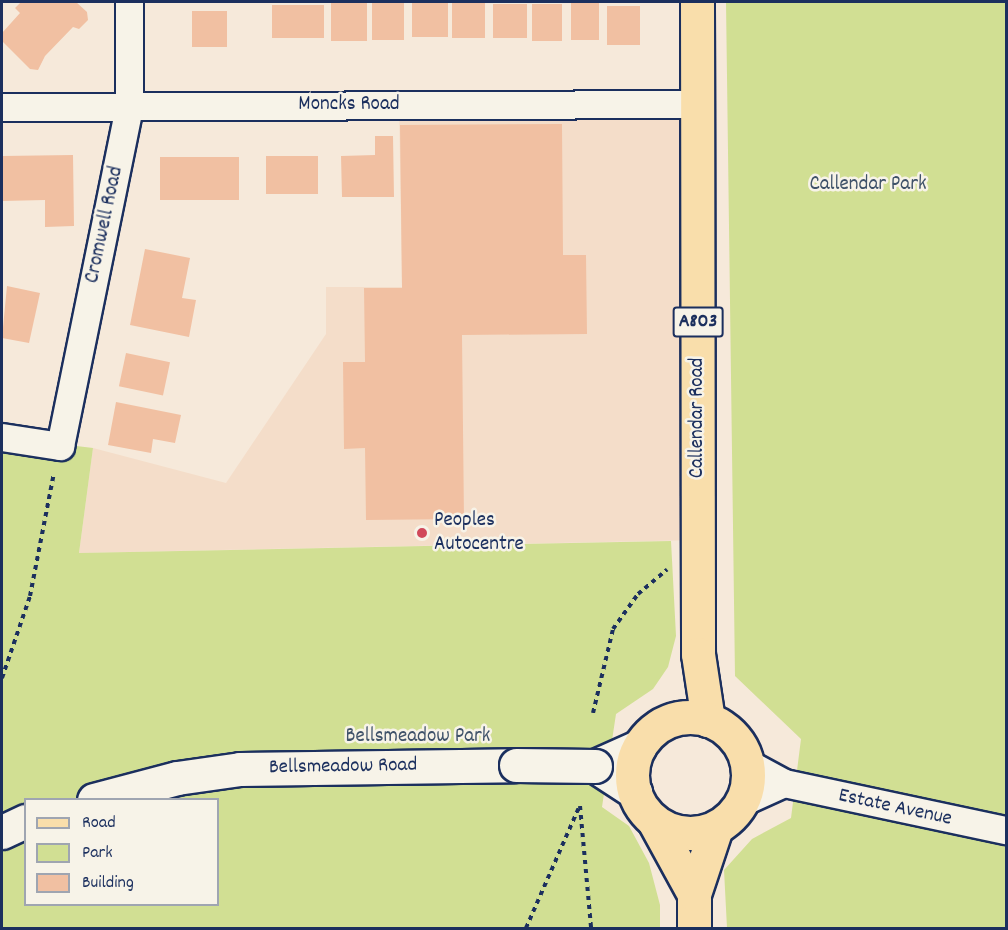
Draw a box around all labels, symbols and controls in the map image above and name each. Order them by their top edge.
street label: Moncks Road [298,92,400,118]
street label: Cromwell Road [80,164,130,286]
park label: Callendar Park [809,172,927,198]
road number: A803 [672,305,724,339]
street label: Callendar Road [685,358,711,478]
place label: Peoples Autocentre [434,508,524,558]
marker: Peoples Autocentre [415,526,429,540]
park label: Bellsmeadow Park [346,724,490,750]
street label: Bellsmeadow Road [269,753,417,781]
street label: Estate Avenue [836,784,954,832]
legend [24,798,219,906]
text: Road [82,811,116,836]
text: Park [82,841,113,866]
text: Building [82,871,134,896]

